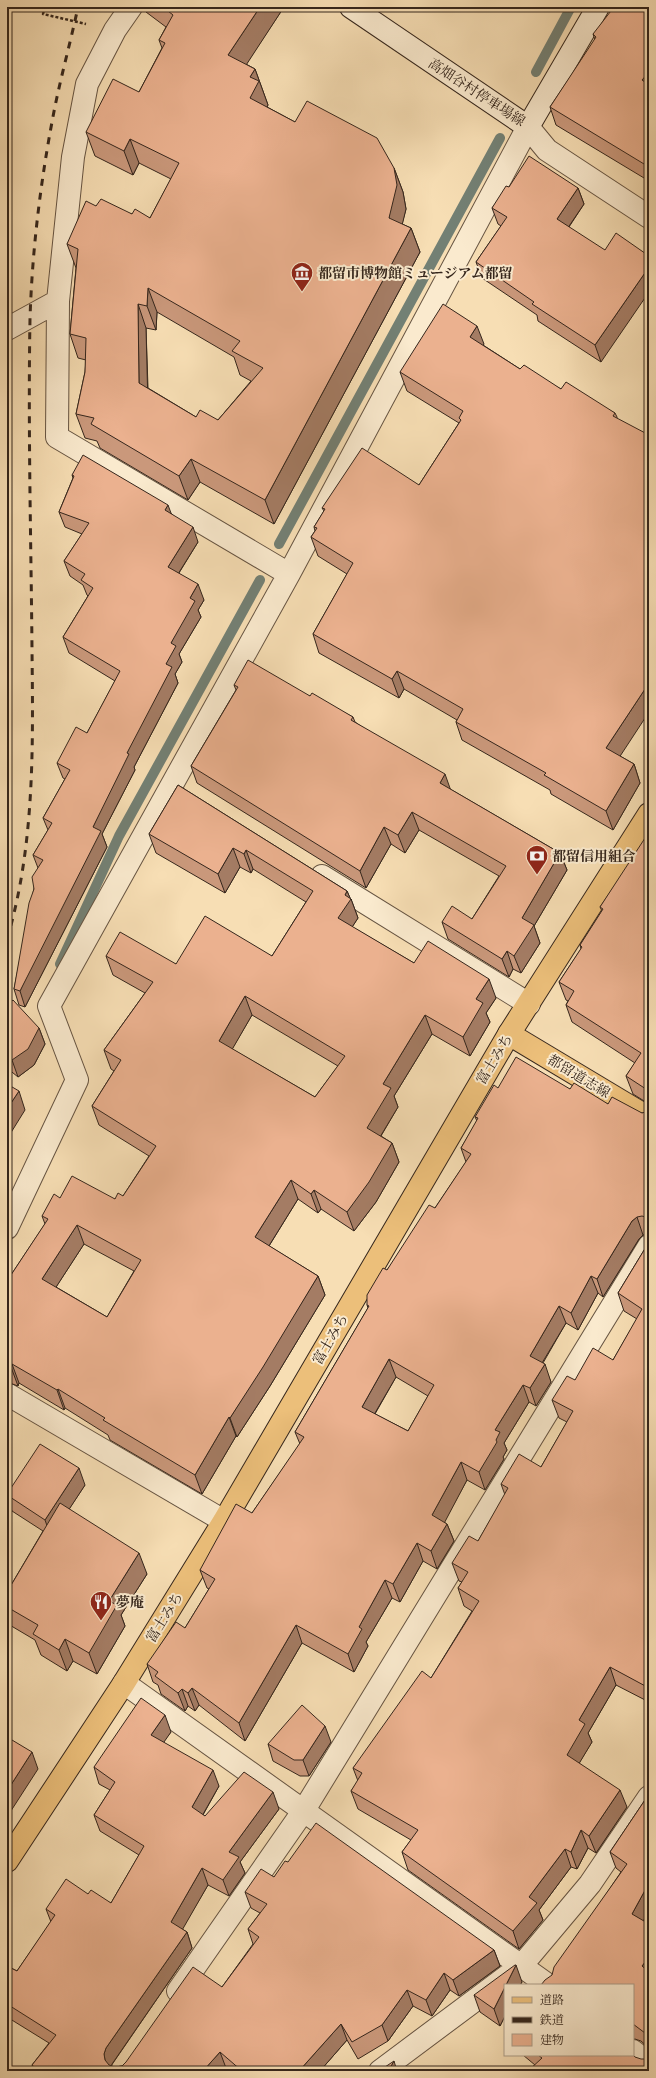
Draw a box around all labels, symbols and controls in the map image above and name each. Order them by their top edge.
street label: 高畑谷村停車場線 [423,55,528,133]
museum icon: 都留市博物館ミュージアム都留 [289,260,315,293]
place label: 都留市博物館ミュージアム都留 [318,265,512,285]
bank icon: 都留信用組合 [524,843,550,876]
place label: 都留信用組合 [552,848,636,868]
street label: 富士みち [473,1031,519,1089]
street label: 都留道志線 [543,1051,613,1104]
street label: 富士みち [309,1311,354,1369]
restaurant icon: 夢庵 [88,1589,114,1622]
street label: 富士みち [142,1589,189,1647]
place label: 夢庵 [116,1594,144,1614]
legend [504,1984,634,2056]
text: 道路 [540,1992,564,2010]
text: 鉄道 [539,2012,564,2030]
text: 建物 [540,2032,564,2050]

